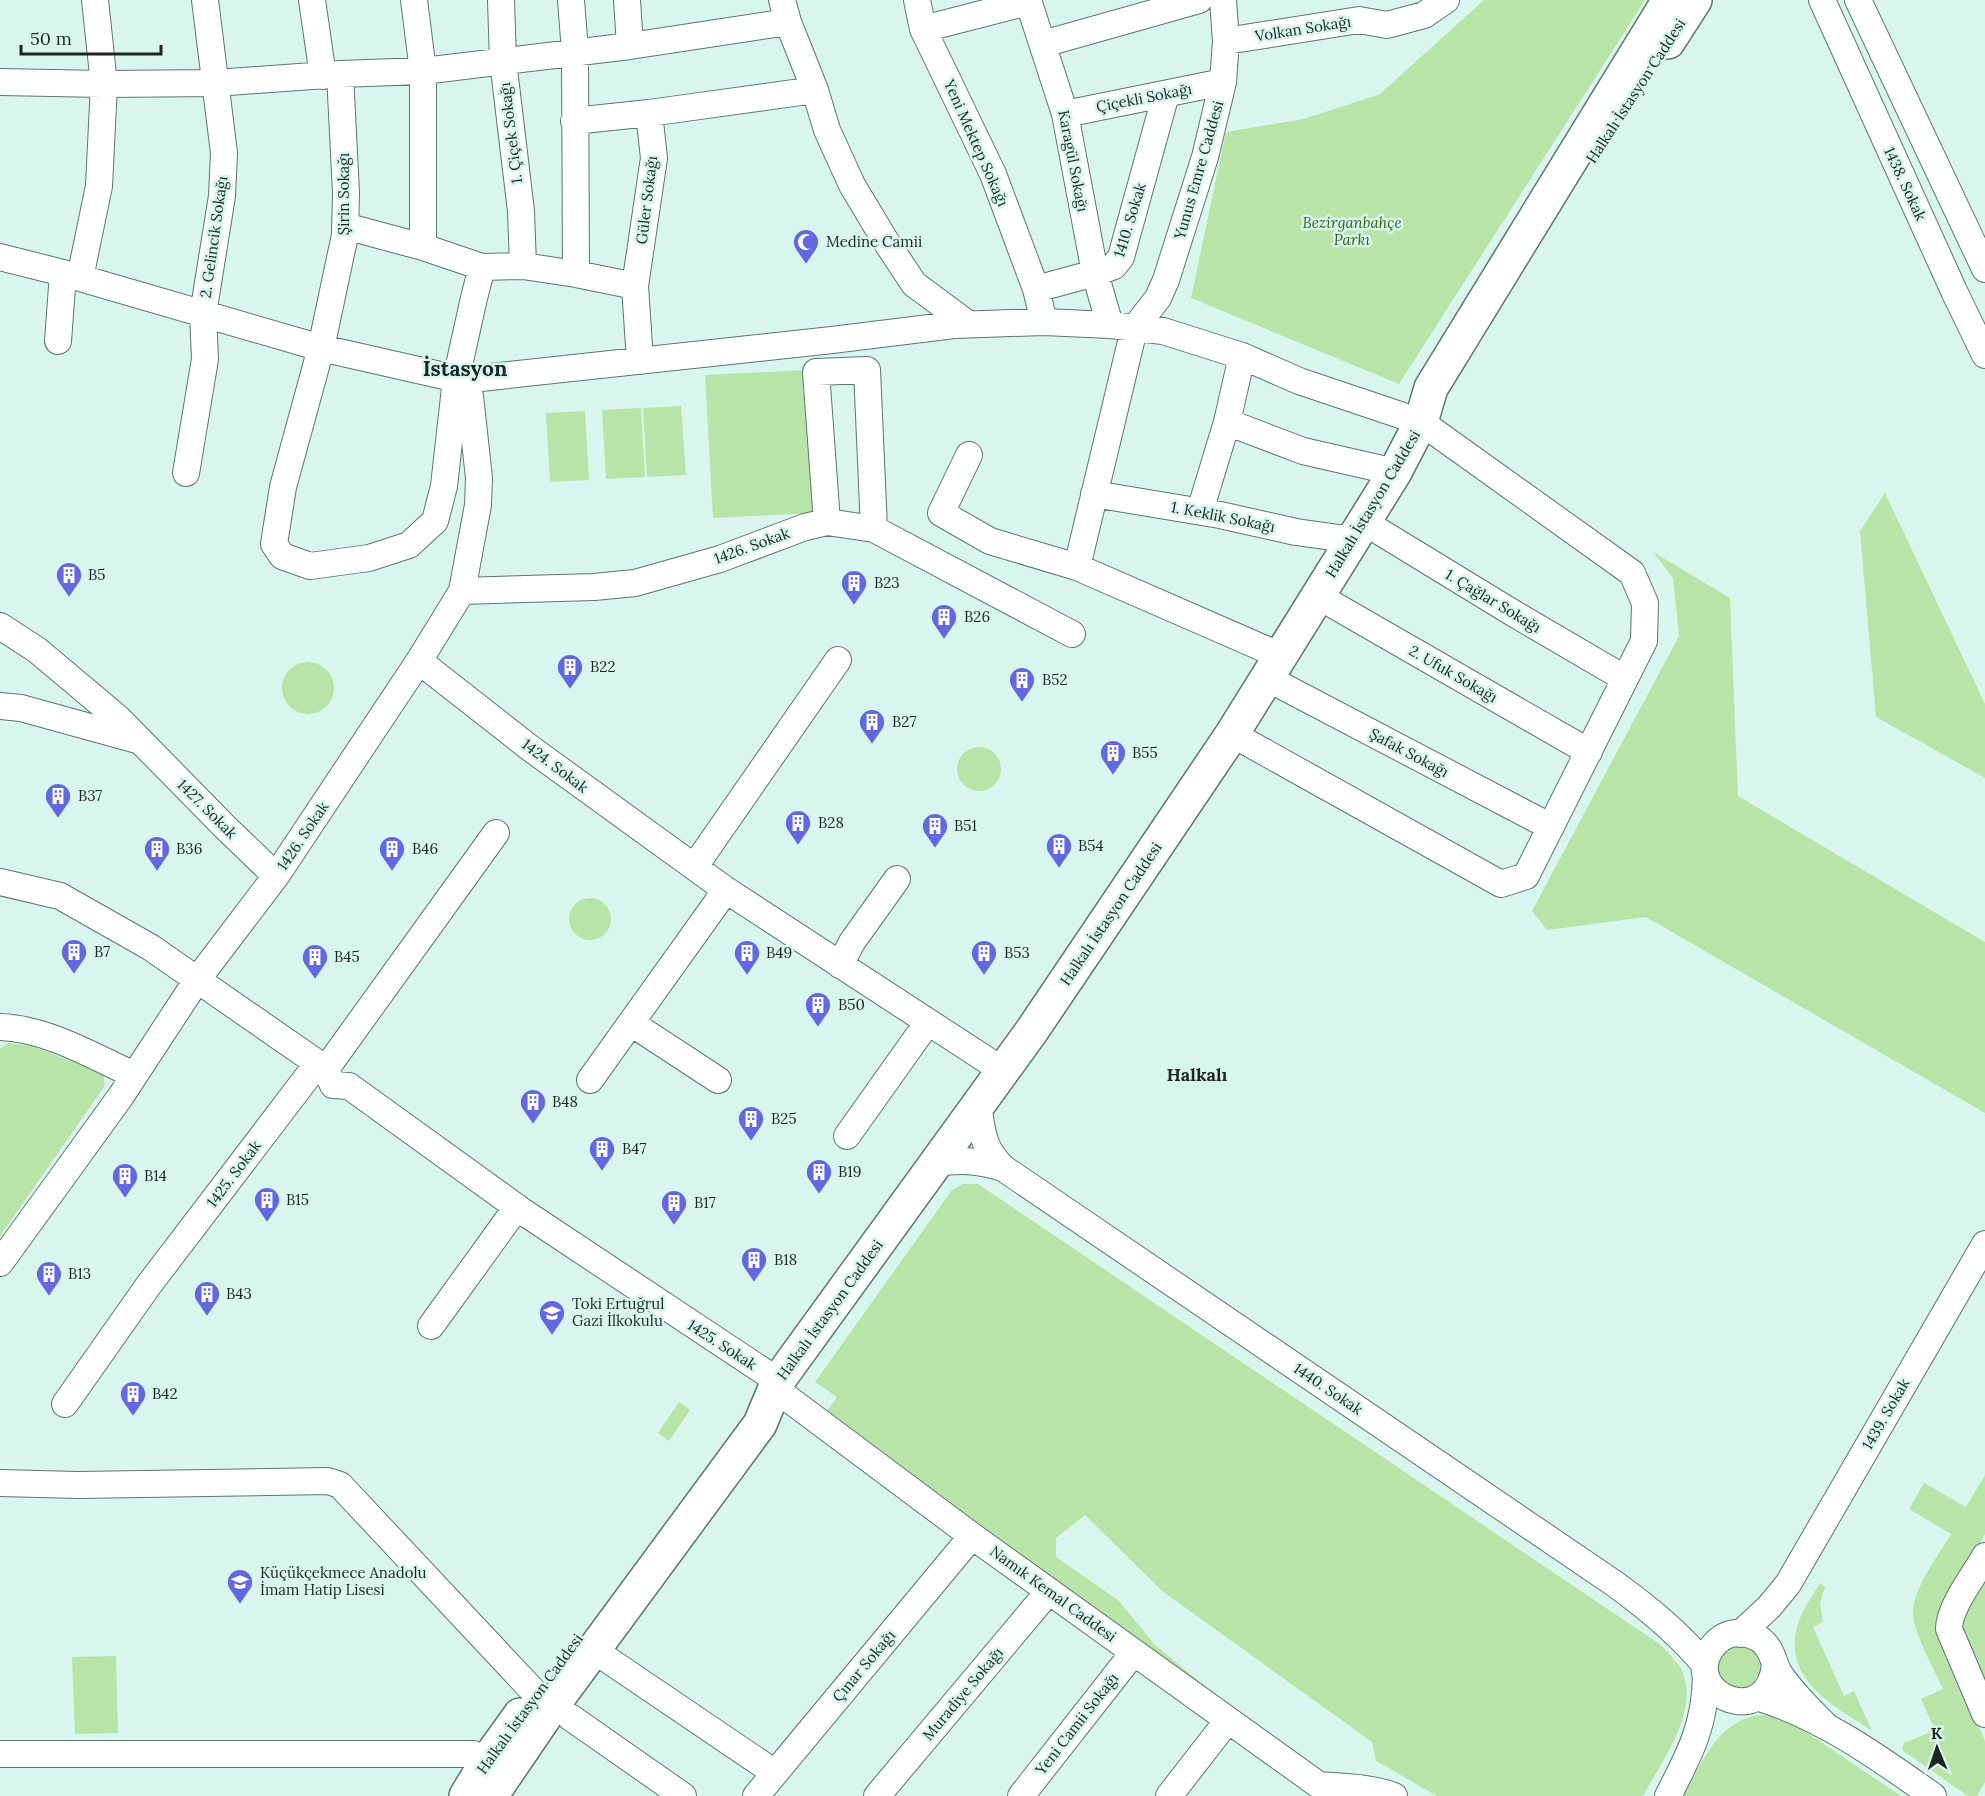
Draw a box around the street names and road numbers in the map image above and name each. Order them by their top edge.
street label: Volkan Sokağı [1253,12,1352,46]
street label: Halkalı İstasyon Caddesi [1582,15,1690,167]
street label: Yeni Mektep Sokağı [940,76,1013,209]
street label: Çiçekli Sokağı [1094,79,1193,116]
street label: 1. Çiçek Sokağı [495,81,526,185]
street label: Yunus Emre Caddesi [1169,98,1227,242]
street label: Karagül Sokağı [1054,108,1093,213]
street label: 1438. Sokak [1880,144,1931,224]
street label: Şirin Sokağı [334,153,353,235]
street label: Güler Sokağı [632,155,661,245]
street label: 2. Gelincik Sokağı [196,175,231,299]
street label: 1410. Sokak [1109,180,1150,259]
street label: Halkalı İstasyon Caddesi [1321,426,1424,581]
street label: 1. Keklik Sokağı [1169,497,1277,536]
street label: 1426. Sokak [711,523,792,568]
street label: 1. Çağlar Sokağı [1442,565,1545,637]
street label: 2. Ufuk Sokağı [1406,641,1501,706]
street label: Şafak Sokağı [1366,724,1452,781]
street label: 1424. Sokak [518,734,592,797]
street label: 1427. Sokak [174,775,241,842]
street label: 1426. Sokak [273,798,333,874]
street label: Halkalı İstasyon Caddesi [1056,838,1166,989]
street label: 1425. Sokak [202,1137,265,1211]
street label: Halkalı İstasyon Caddesi [772,1236,887,1384]
street label: 1425. Sokak [684,1315,760,1374]
street label: 1440. Sokak [1290,1358,1367,1419]
street label: 1439. Sokak [1858,1375,1914,1453]
street label: Namık Kemal Caddesi [986,1541,1120,1646]
street label: Çınar Sokağı [828,1626,899,1705]
street label: Halkalı İstasyon Caddesi [472,1630,587,1778]
street label: Muradiye Sokağı [918,1643,1007,1744]
street label: Yeni Camii Sokağı [1030,1669,1122,1779]

